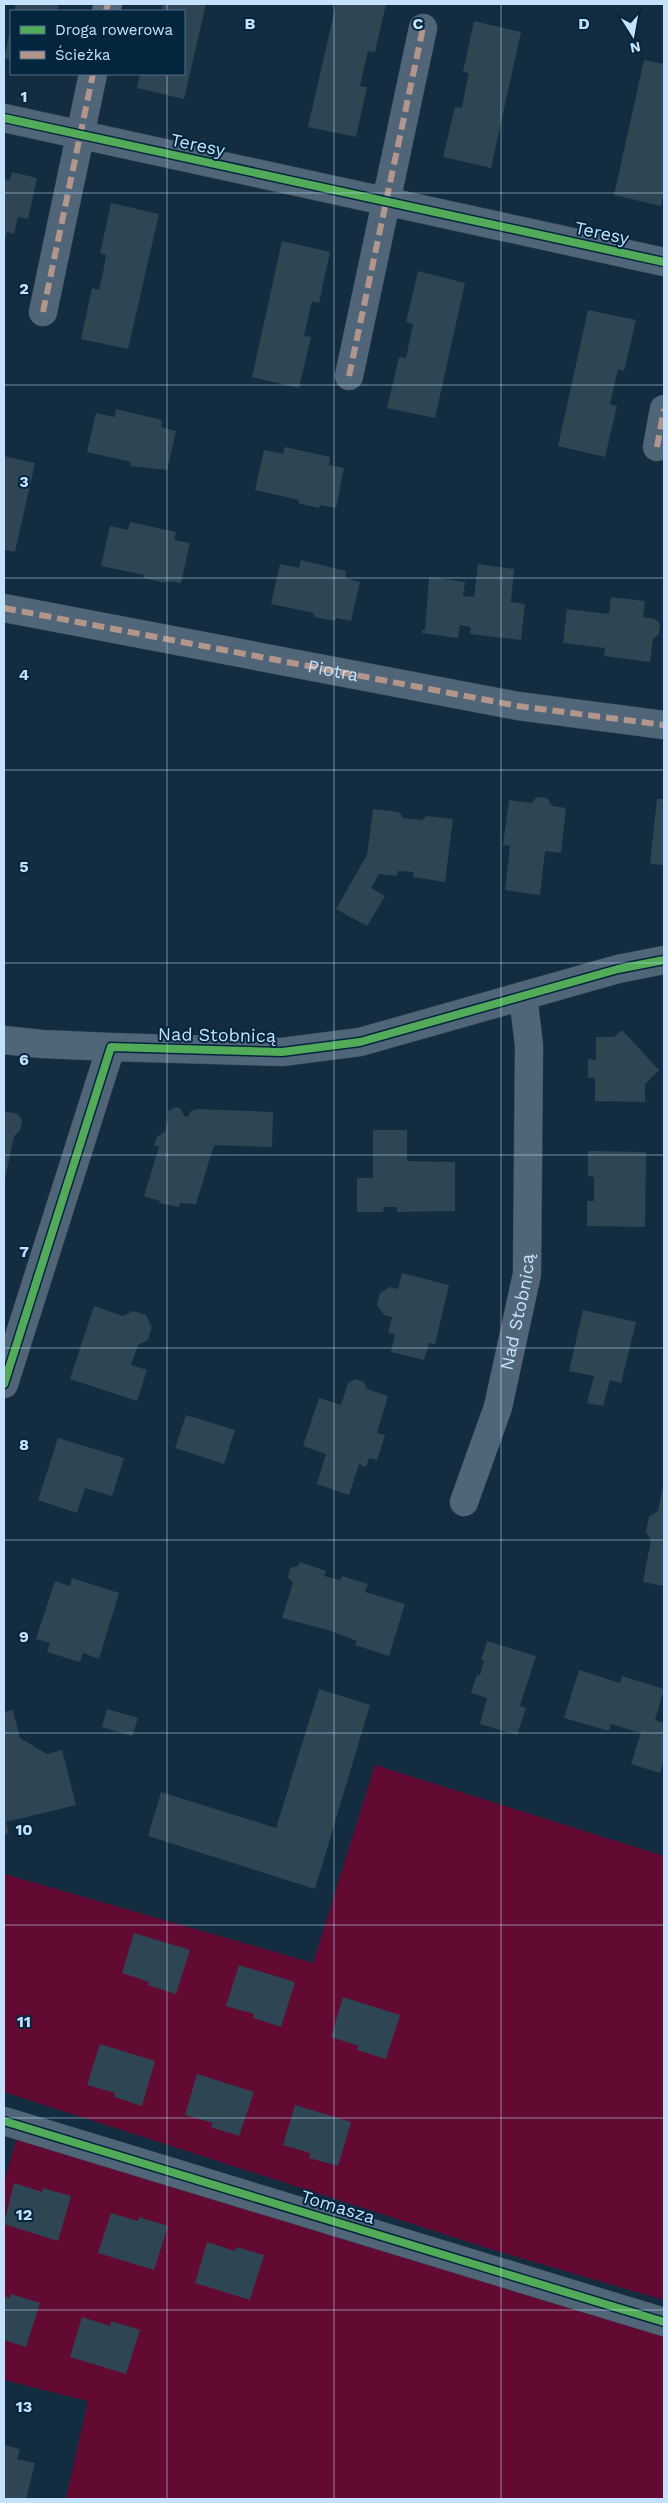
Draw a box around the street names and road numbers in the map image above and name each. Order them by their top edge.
street label: Teresy [169,129,228,161]
street label: Teresy [573,217,632,249]
street label: Piotra [306,655,360,685]
street label: Nad Stobnicą [158,1023,276,1046]
street label: Nad Stobnicą [495,1254,537,1372]
street label: Tomasza [299,2185,378,2228]

